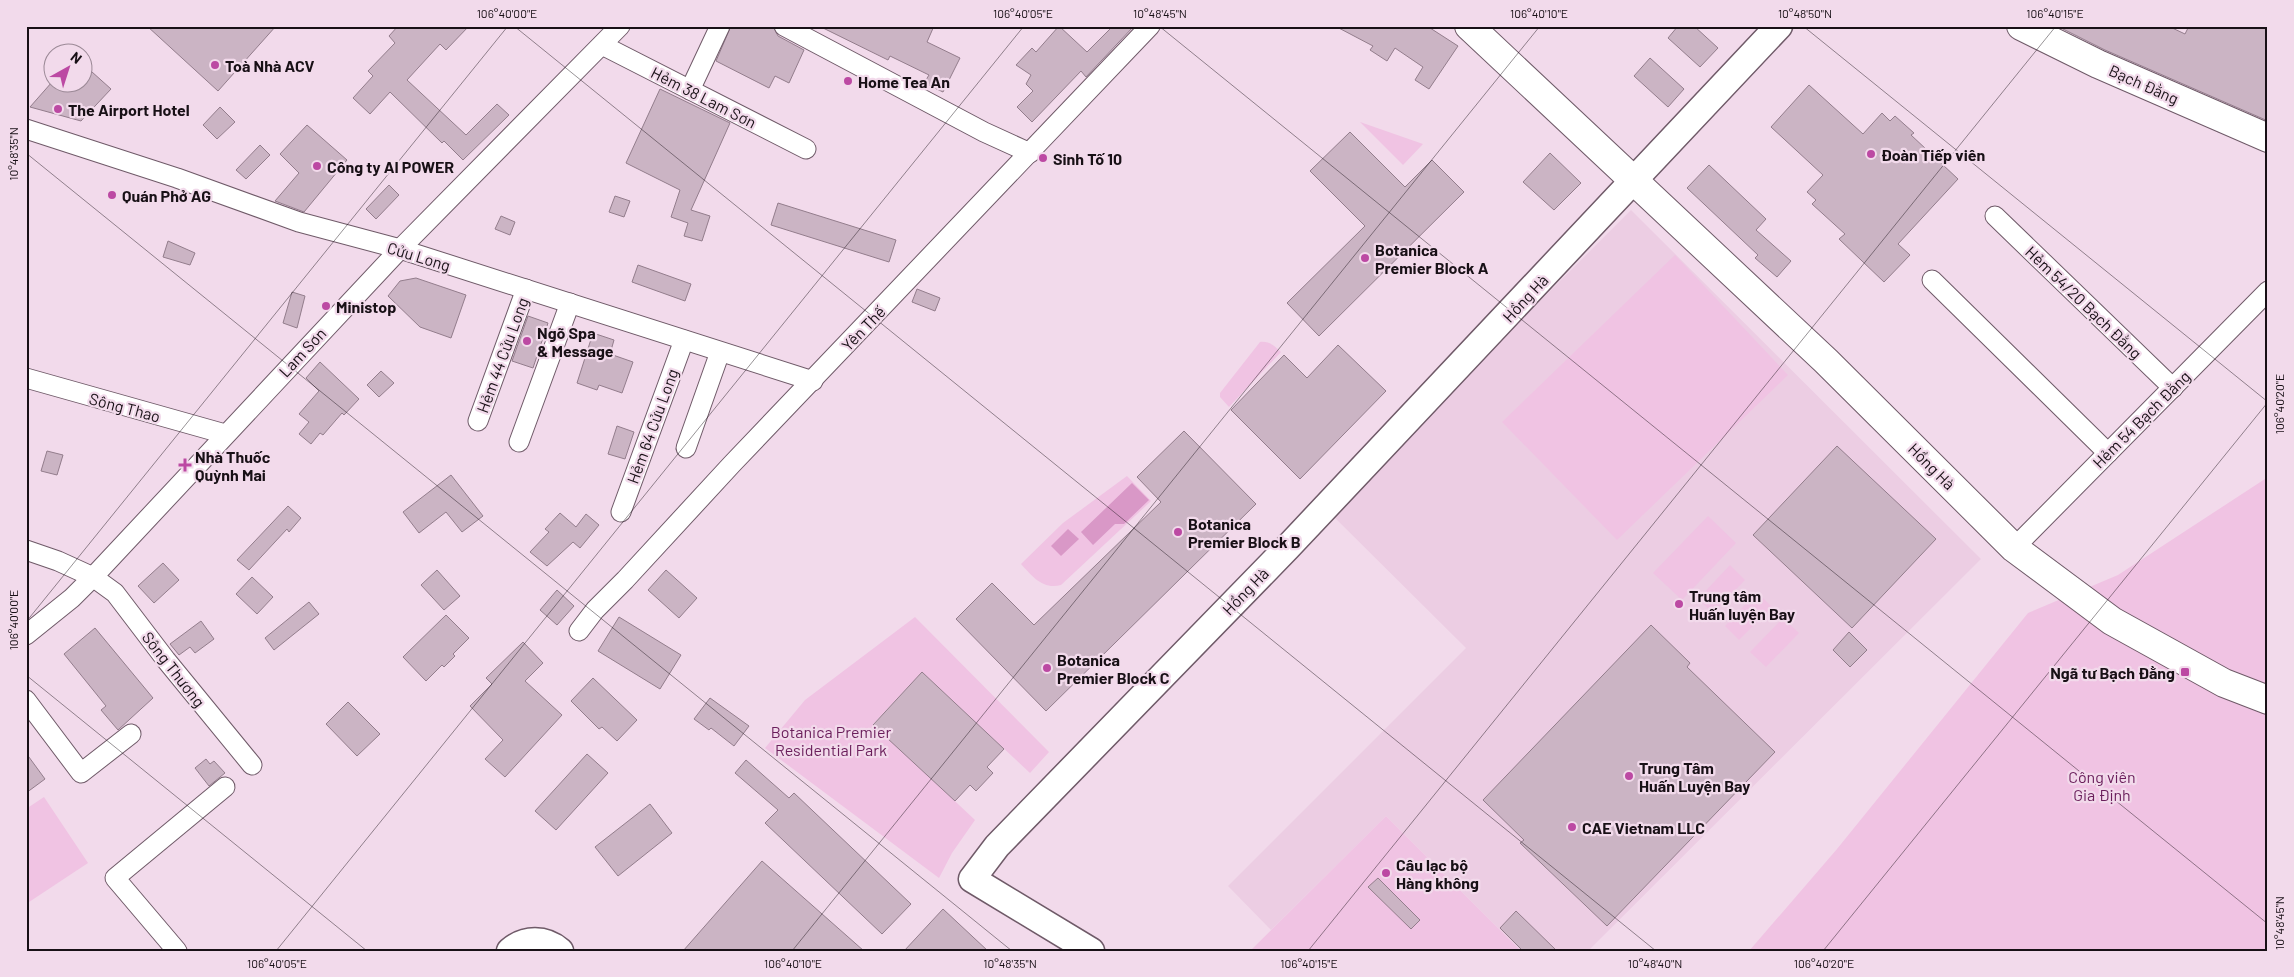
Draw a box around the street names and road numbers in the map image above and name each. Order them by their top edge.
street label: Bạch Đằng [2106,60,2182,108]
street label: Hẻm 38 Lam Sơn [648,62,760,132]
street label: Cửu Long [385,237,453,275]
street label: Hẻm 54/20 Bạch Đằng [2022,242,2146,362]
street label: Hồng Hà [1498,270,1552,326]
street label: Hẻm 44 Cửu Long [472,295,532,415]
street label: Yên Thế [837,301,889,354]
street label: Lam Sơn [275,323,329,381]
street label: Hẻm 64 Cửu Long [622,366,682,486]
street label: Hẻm 54 Bạch Đằng [2088,366,2194,472]
street label: Sông Thao [87,388,163,426]
street label: Hồng Hà [1905,439,1959,493]
street label: Hồng Hà [1218,564,1272,618]
street label: Sông Thương [139,628,209,710]

